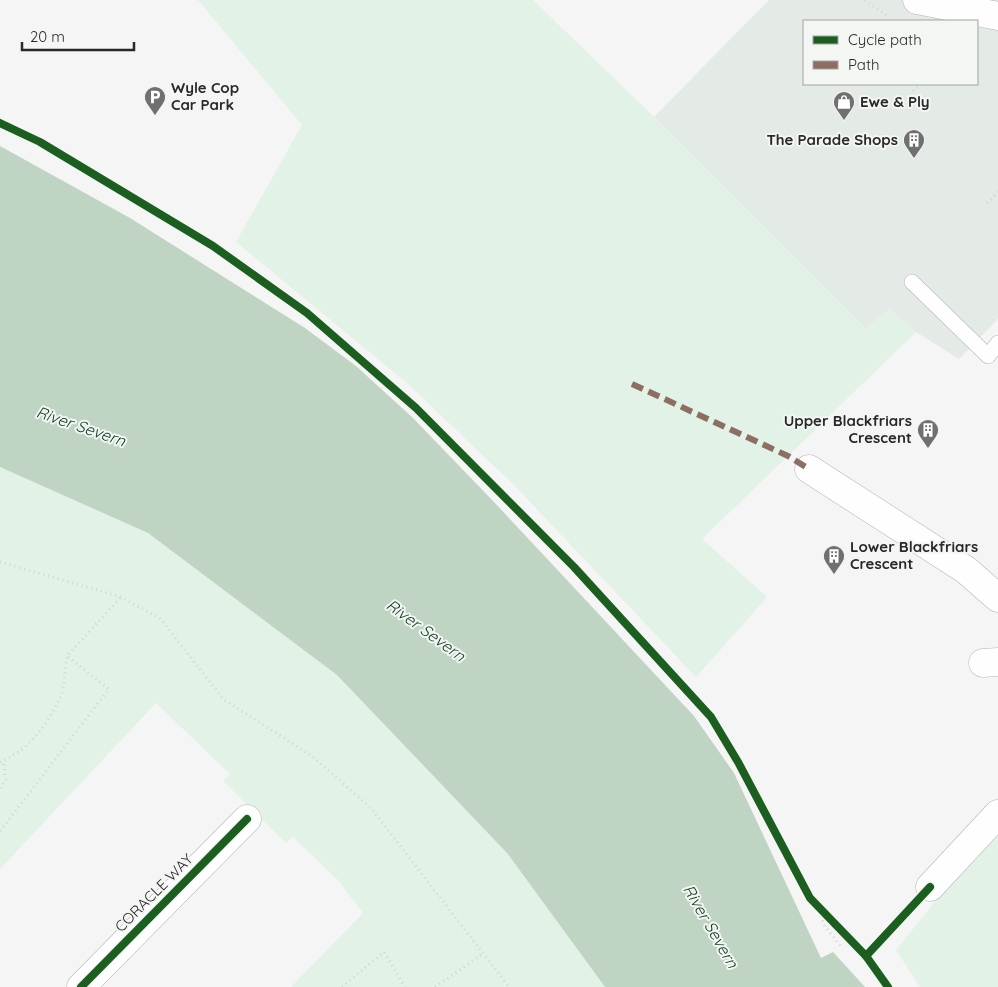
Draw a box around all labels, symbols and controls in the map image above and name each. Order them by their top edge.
scale bar [22,20,135,52]
legend [803,20,978,85]
text: 20 m [30,27,65,46]
text: Cycle path [848,30,922,49]
text: Path [848,55,880,74]
place label: Wyle Cop Car Park [171,78,239,114]
parking icon: Wyle Cop Car Park [143,85,167,116]
shop icon: Ewe & Ply [832,90,856,121]
place label: Ewe & Ply [860,92,930,111]
building icon: The Parade Shops [902,128,926,159]
place label: The Parade Shops [766,130,898,149]
water label: River Severn [34,401,129,451]
place label: Upper Blackfriars Crescent [784,411,912,447]
building icon: Upper Blackfriars Crescent [916,418,940,449]
place label: Lower Blackfriars Crescent [850,537,978,573]
building icon: Lower Blackfriars Crescent [822,544,846,575]
water label: River Severn [383,595,470,666]
street label: CORACLE WAY [111,849,197,936]
water label: River Severn [679,881,743,972]

